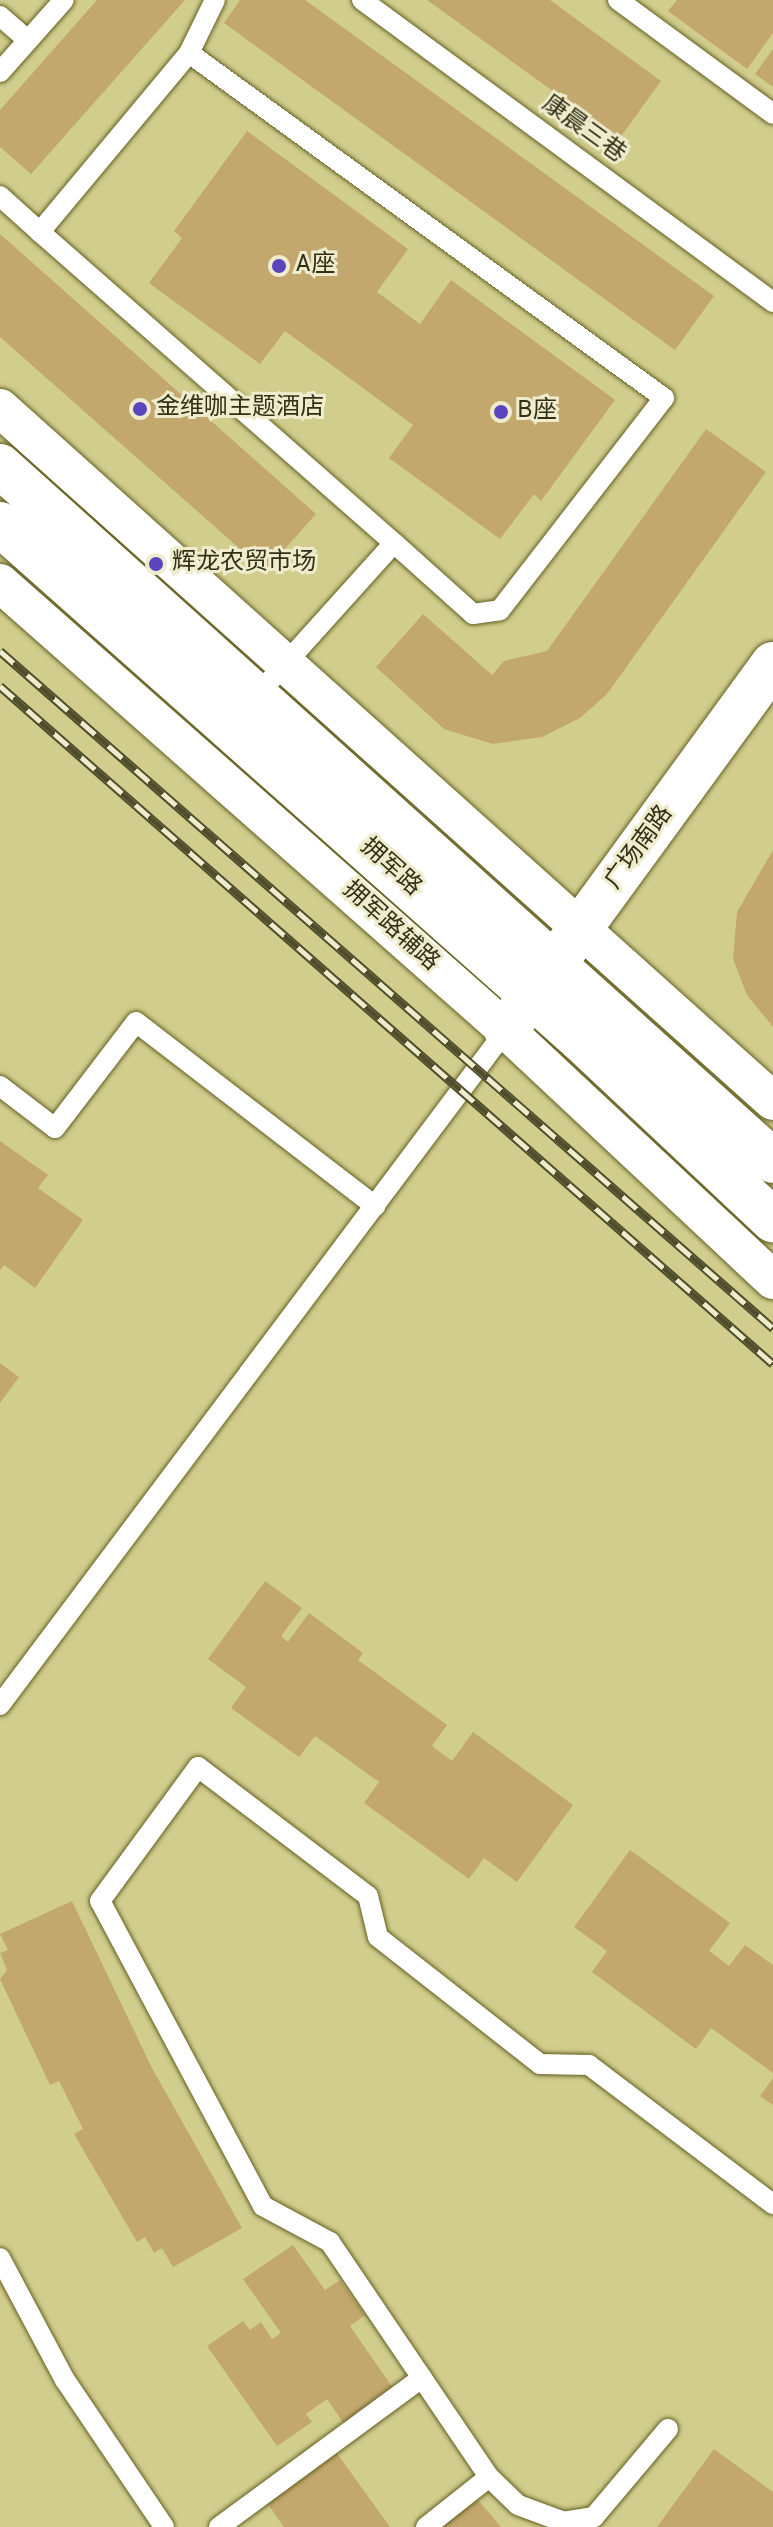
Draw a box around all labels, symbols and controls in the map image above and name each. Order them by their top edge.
street label: 康晨三巷 [536,90,630,170]
place label: A座 [295,252,335,280]
marker: A座 [270,257,288,275]
place label: 金维咖主题酒店 [156,395,324,423]
place label: B座 [517,398,557,426]
marker: 金维咖主题酒店 [131,400,149,418]
marker: B座 [492,403,510,421]
place label: 辉龙农贸市场 [172,550,316,578]
marker: 辉龙农贸市场 [147,555,165,573]
street label: 广场南路 [600,801,680,895]
street label: 拥军路 [354,833,426,903]
street label: 拥军路辅路 [336,876,444,978]

